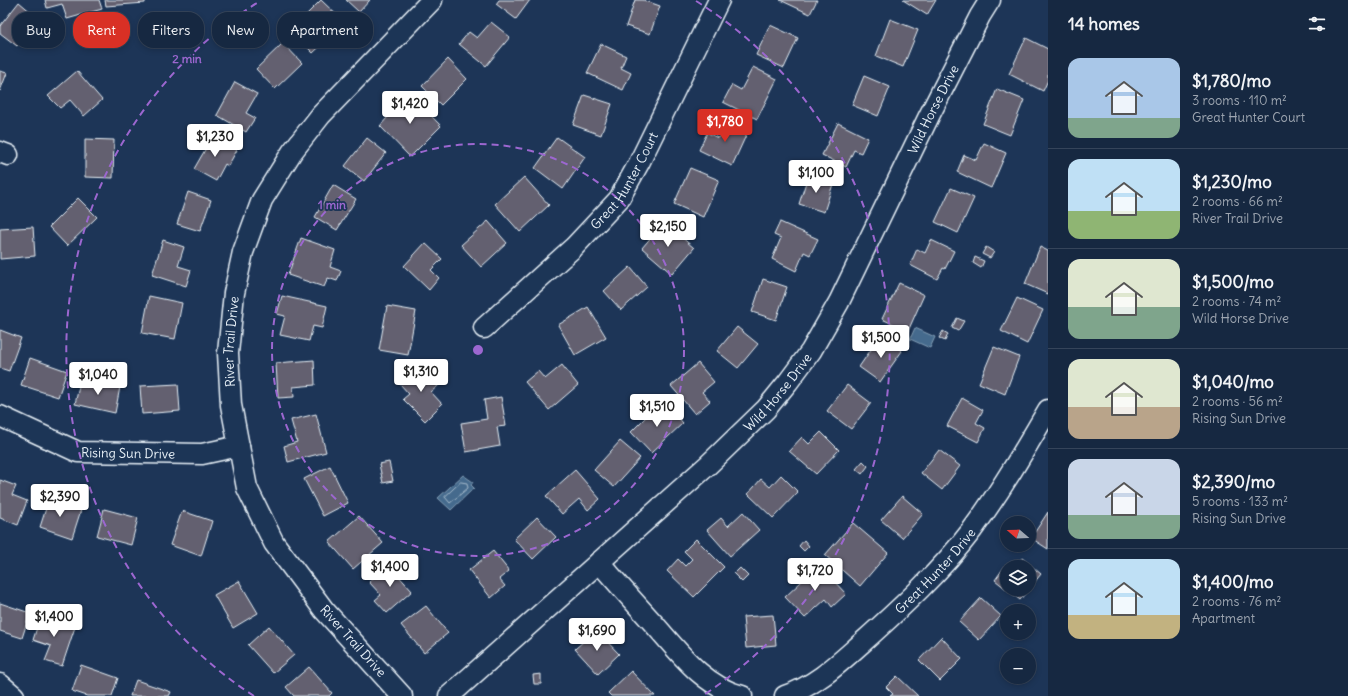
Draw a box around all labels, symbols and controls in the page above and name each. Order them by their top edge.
chip: Buy [12,12,65,48]
chip: Rent [73,12,130,48]
chip: Filters [138,12,204,48]
chip: New [212,12,269,48]
chip: Apartment [277,12,373,48]
text: 14 homes [1068,13,1140,35]
icon: filters [1306,13,1328,35]
text: 2 min [172,51,202,66]
street label: Wild Horse Drive [904,62,962,156]
text: $1,780/mo [1192,70,1271,92]
icon: home [1100,74,1148,122]
pin: $1,420 [377,91,443,125]
text: 3 rooms · 110 m² [1192,92,1287,109]
text: $1,420 [391,95,429,112]
pin: $1,780 [692,109,758,143]
text: Great Hunter Court [1192,109,1305,126]
text: $1,780 [706,113,744,130]
pin: $1,230 [182,124,248,158]
text: $1,230 [196,128,234,145]
street label: Great Hunter Court [586,129,662,233]
pin: $1,100 [783,160,849,194]
text: $1,100 [798,164,834,181]
text: $1,230/mo [1192,171,1272,193]
icon: home [1100,175,1148,223]
text: 2 rooms · 66 m² [1192,193,1283,210]
text: 1 min [318,197,346,212]
text: River Trail Drive [1192,210,1283,227]
pin: $2,150 [635,214,701,248]
text: $2,150 [649,218,687,235]
text: $1,500/mo [1192,271,1274,293]
icon: home [1100,275,1148,323]
text: 2 rooms · 74 m² [1192,293,1281,310]
street label: River Trail Drive [219,295,242,388]
text: Wild Horse Drive [1192,310,1289,327]
pin: $1,500 [848,325,914,359]
text: $1,500 [861,329,901,346]
centre of rings [471,343,485,357]
street label: Wild Horse Drive [740,350,815,435]
pin: $1,310 [388,359,454,393]
pin: $1,040 [65,362,131,396]
text: $1,310 [403,363,439,380]
text: $1,040 [78,366,118,383]
text: $1,040/mo [1192,371,1274,393]
icon: home [1100,375,1148,423]
text: 2 rooms · 56 m² [1192,393,1283,410]
pin: $1,510 [624,394,690,428]
text: $1,510 [639,398,675,415]
text: Rising Sun Drive [1192,410,1286,427]
street label: Rising Sun Drive [81,444,175,462]
text: $2,390/mo [1192,471,1275,493]
icon: home [1100,475,1148,523]
pin: $2,390 [27,484,93,518]
text: $2,390 [40,488,80,505]
text: 5 rooms · 133 m² [1192,493,1288,510]
text: Rising Sun Drive [1192,510,1286,527]
north arrow [1000,516,1036,552]
map controls [1000,516,1036,684]
street label: Great Hunter Drive [891,524,979,617]
pin: $1,400 [357,554,423,588]
text: $1,400 [370,558,410,575]
pin: $1,720 [782,558,848,592]
button: layers [1000,560,1036,596]
text: $1,720 [797,562,833,579]
text: $1,400/mo [1192,571,1274,593]
icon: home [1100,575,1148,623]
text: 2 rooms · 76 m² [1192,593,1281,610]
street label: River Trail Drive [316,601,390,681]
pin: $1,400 [21,604,87,638]
button: + [1000,604,1036,640]
text: $1,400 [34,608,74,625]
text: Apartment [1192,610,1255,627]
pin: $1,690 [564,618,630,652]
text: $1,690 [578,622,616,639]
button: − [1000,648,1036,684]

